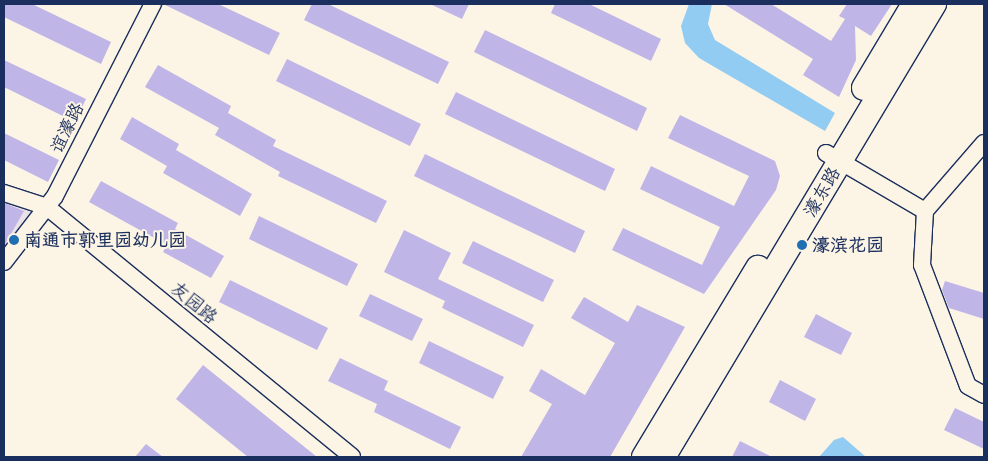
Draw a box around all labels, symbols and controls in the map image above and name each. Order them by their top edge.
street label: 谊濠路 [45,99,89,157]
street label: 濠东路 [799,163,845,221]
place label: 南通市郭里园幼儿园 [24,229,186,251]
marker: 南通市郭里园幼儿园 [8,234,20,246]
place label: 濠滨花园 [812,234,884,256]
marker: 濠滨花园 [796,239,808,251]
street label: 友园路 [166,278,222,328]

